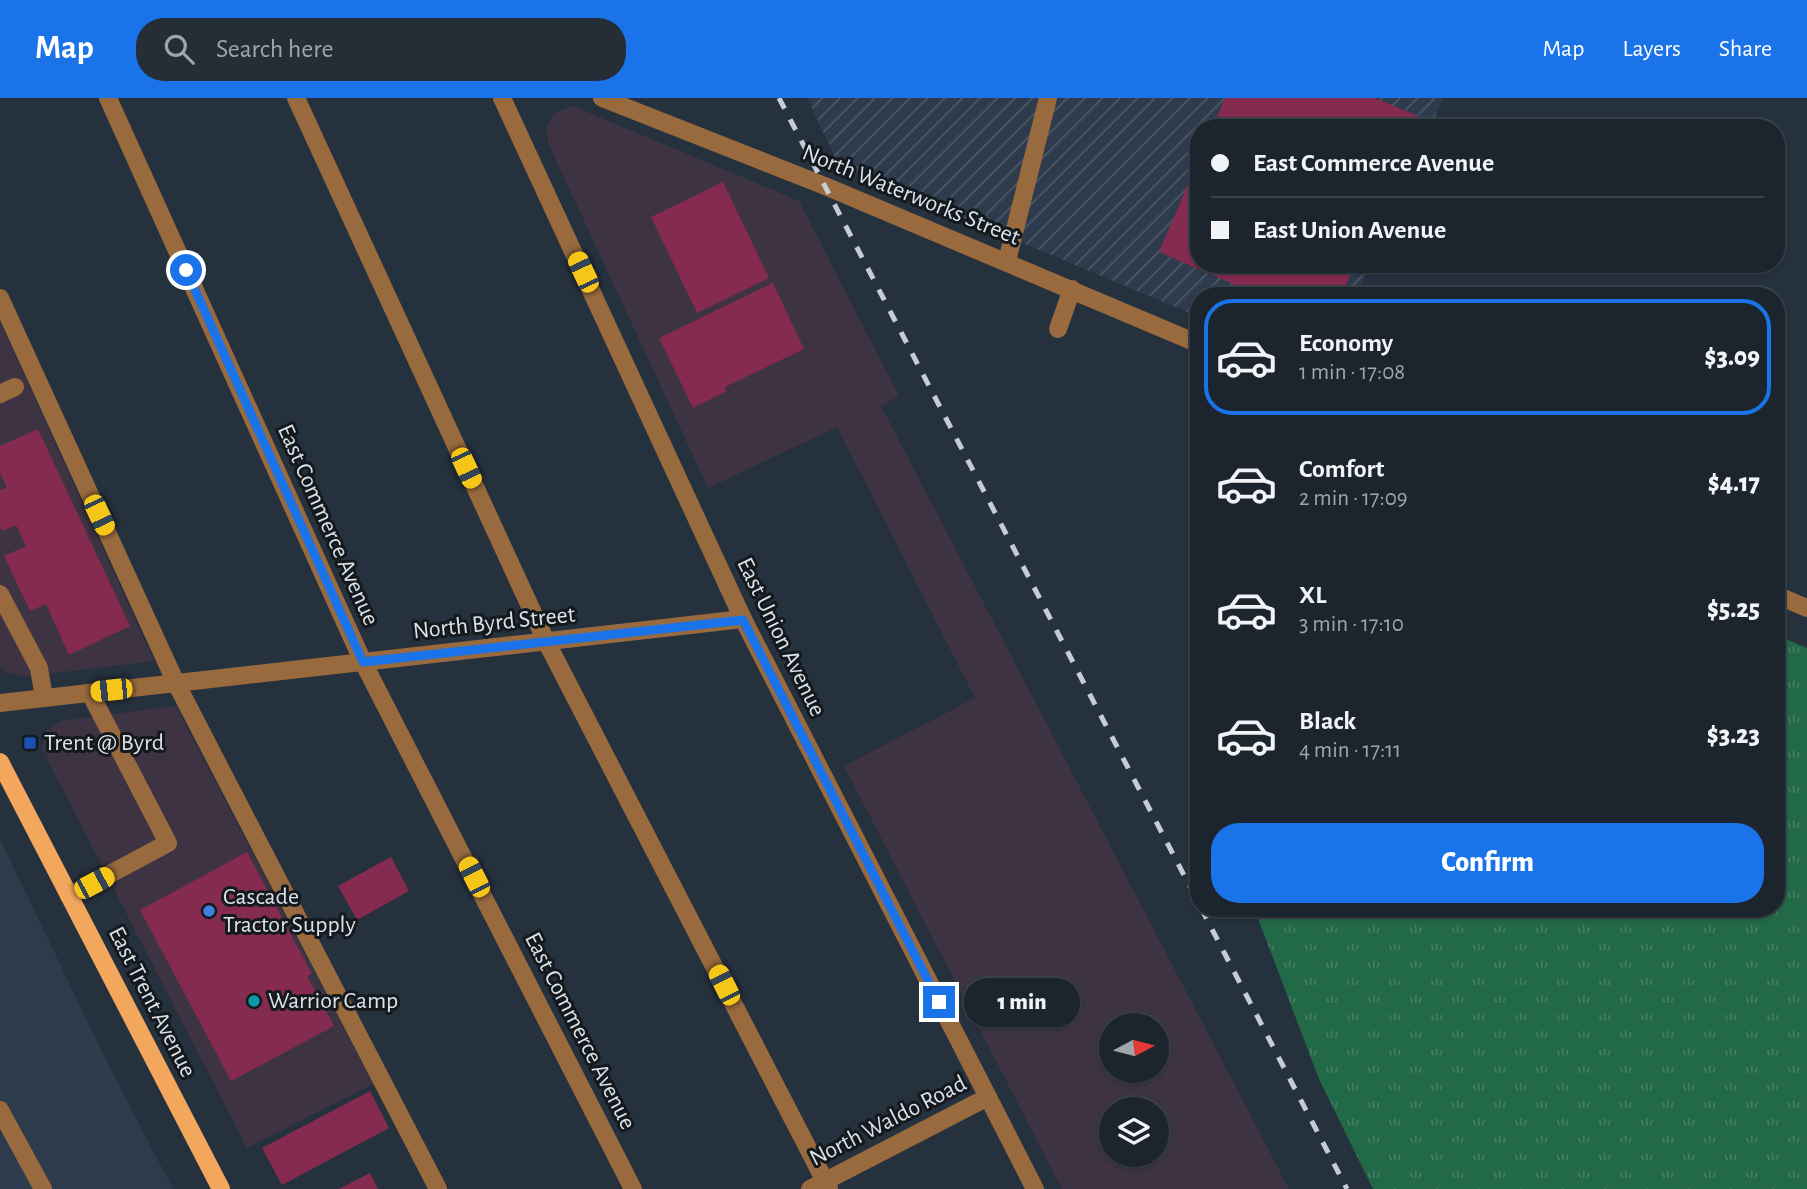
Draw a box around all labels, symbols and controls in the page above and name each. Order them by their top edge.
search box [136,18,626,81]
icon: search [160,30,198,68]
text: Map [35,32,94,65]
text: Search here [216,36,334,62]
text: Map [1542,37,1584,61]
text: Layers [1622,37,1681,61]
text: Share [1719,37,1772,61]
street label: North Waterworks Street [799,140,1024,250]
text: East Commerce Avenue [1253,150,1494,176]
text: East Union Avenue [1253,217,1446,243]
car [565,249,602,295]
route start [170,254,202,286]
icon: car [1215,326,1278,389]
text: Economy [1299,330,1393,356]
text: $3.09 [1705,344,1760,370]
text: 1 min · 17:08 [1299,361,1405,384]
street label: East Commerce Avenue [273,421,383,629]
car [448,445,485,491]
icon: car [1215,452,1278,515]
text: Comfort [1299,456,1384,482]
text: $4.17 [1708,470,1760,496]
text: 2 min · 17:09 [1299,487,1408,510]
car [81,492,118,538]
street label: East Union Avenue [732,554,830,720]
icon: car [1215,578,1278,641]
text: XL [1299,582,1326,608]
text: $5.25 [1707,596,1760,622]
street label: North Byrd Street [412,603,577,643]
text: 3 min · 17:10 [1299,613,1404,636]
car [90,677,133,703]
icon: car [1215,704,1278,767]
text: Black [1299,708,1356,734]
text: $3.23 [1707,722,1760,748]
place label: Trent @ Byrd [44,731,164,755]
marker: Trent @ Byrd [22,735,38,751]
text: 4 min · 17:11 [1299,739,1401,762]
button: Confirm [1211,823,1764,903]
car [456,854,493,900]
car [71,864,118,902]
place label: Cascade Tractor Supply [223,885,356,937]
marker: Cascade Tractor Supply [201,903,217,919]
street label: East Trent Avenue [104,923,200,1081]
street label: East Commerce Avenue [520,929,640,1133]
car [706,962,743,1008]
callout: 1 min [964,978,1079,1026]
route end [923,986,955,1018]
place label: Warrior Camp [268,989,398,1013]
text: 1 min [998,991,1046,1014]
marker: Warrior Camp [246,993,262,1009]
north arrow [1099,1013,1169,1083]
map controls [1099,1013,1169,1167]
street label: North Waldo Road [806,1071,970,1171]
button: layers [1099,1097,1169,1167]

